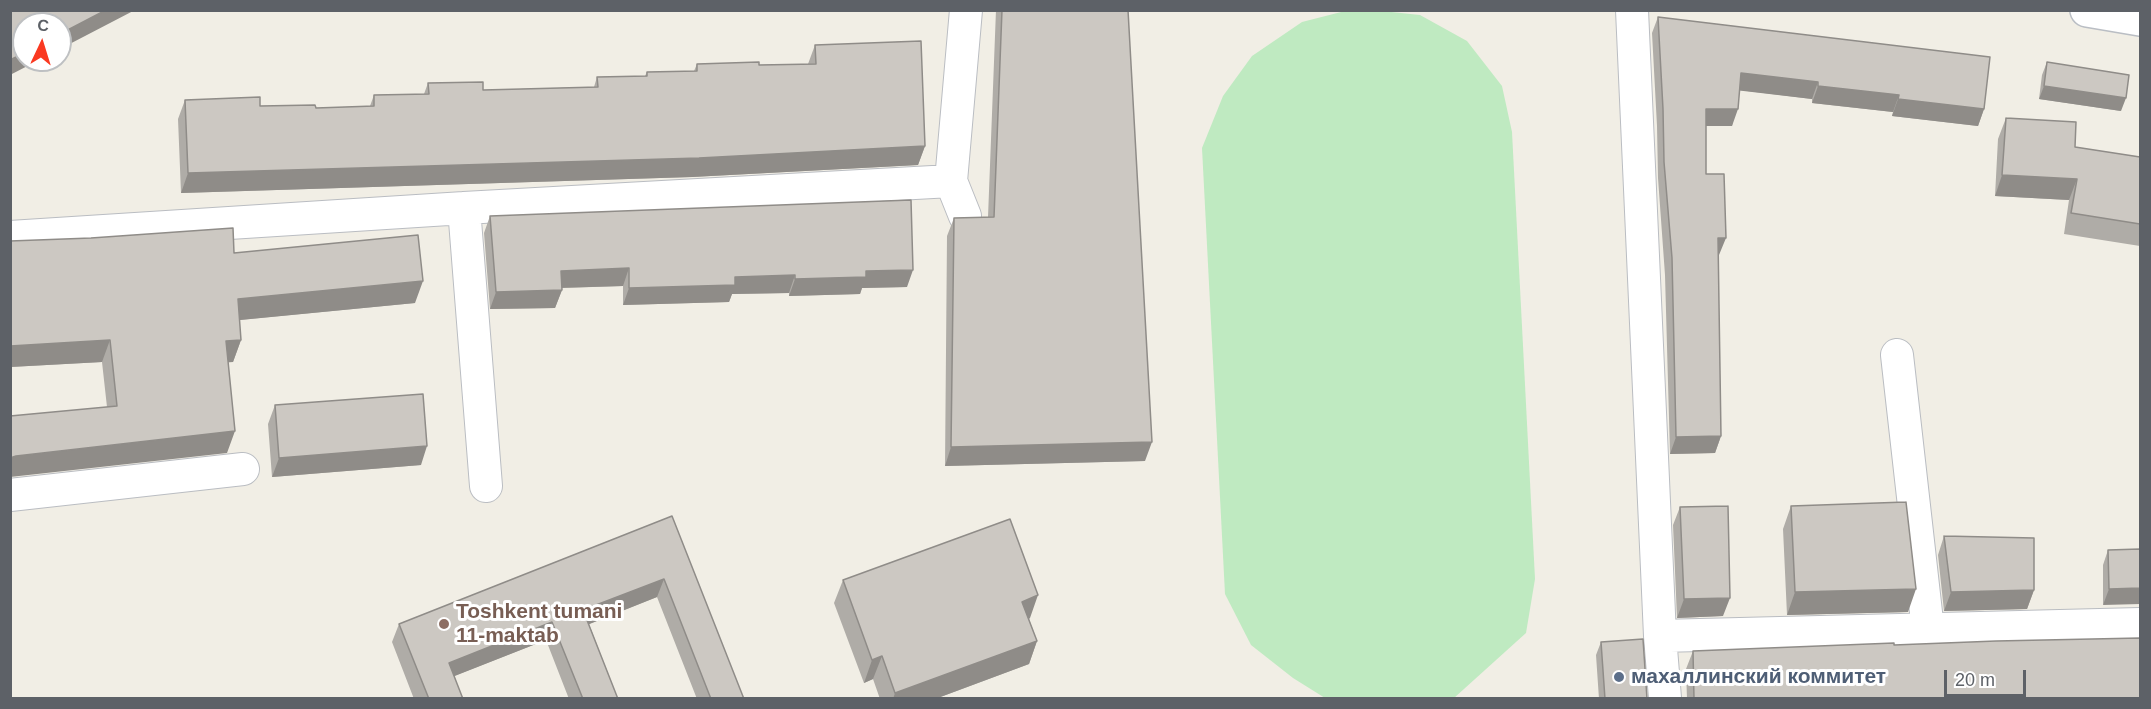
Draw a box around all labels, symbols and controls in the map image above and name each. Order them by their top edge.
north arrow [12,12,72,72]
text: С [37,17,50,34]
place label: Toshkent tumani 11-maktab [456,599,622,649]
marker: Toshkent tumani 11-maktab [437,617,451,631]
scale bar [1947,658,2030,696]
place label: махаллинский коммитет [1631,664,1886,690]
marker: махаллинский коммитет [1612,670,1626,684]
text: 20 m [1955,670,1995,690]

